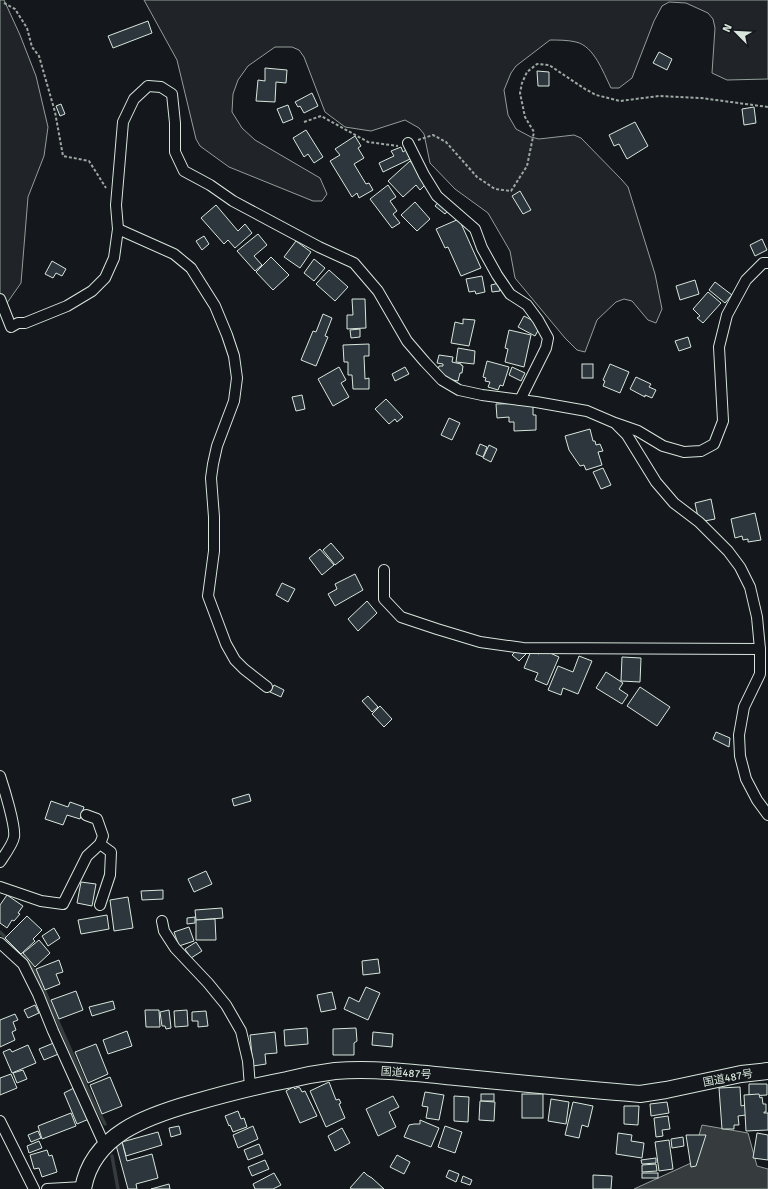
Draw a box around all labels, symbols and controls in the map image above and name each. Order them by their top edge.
north arrow [716,12,756,52]
text: N [720,22,735,34]
street label: 国道487号 [380,1065,432,1081]
street label: 国道487号 [702,1067,754,1089]

